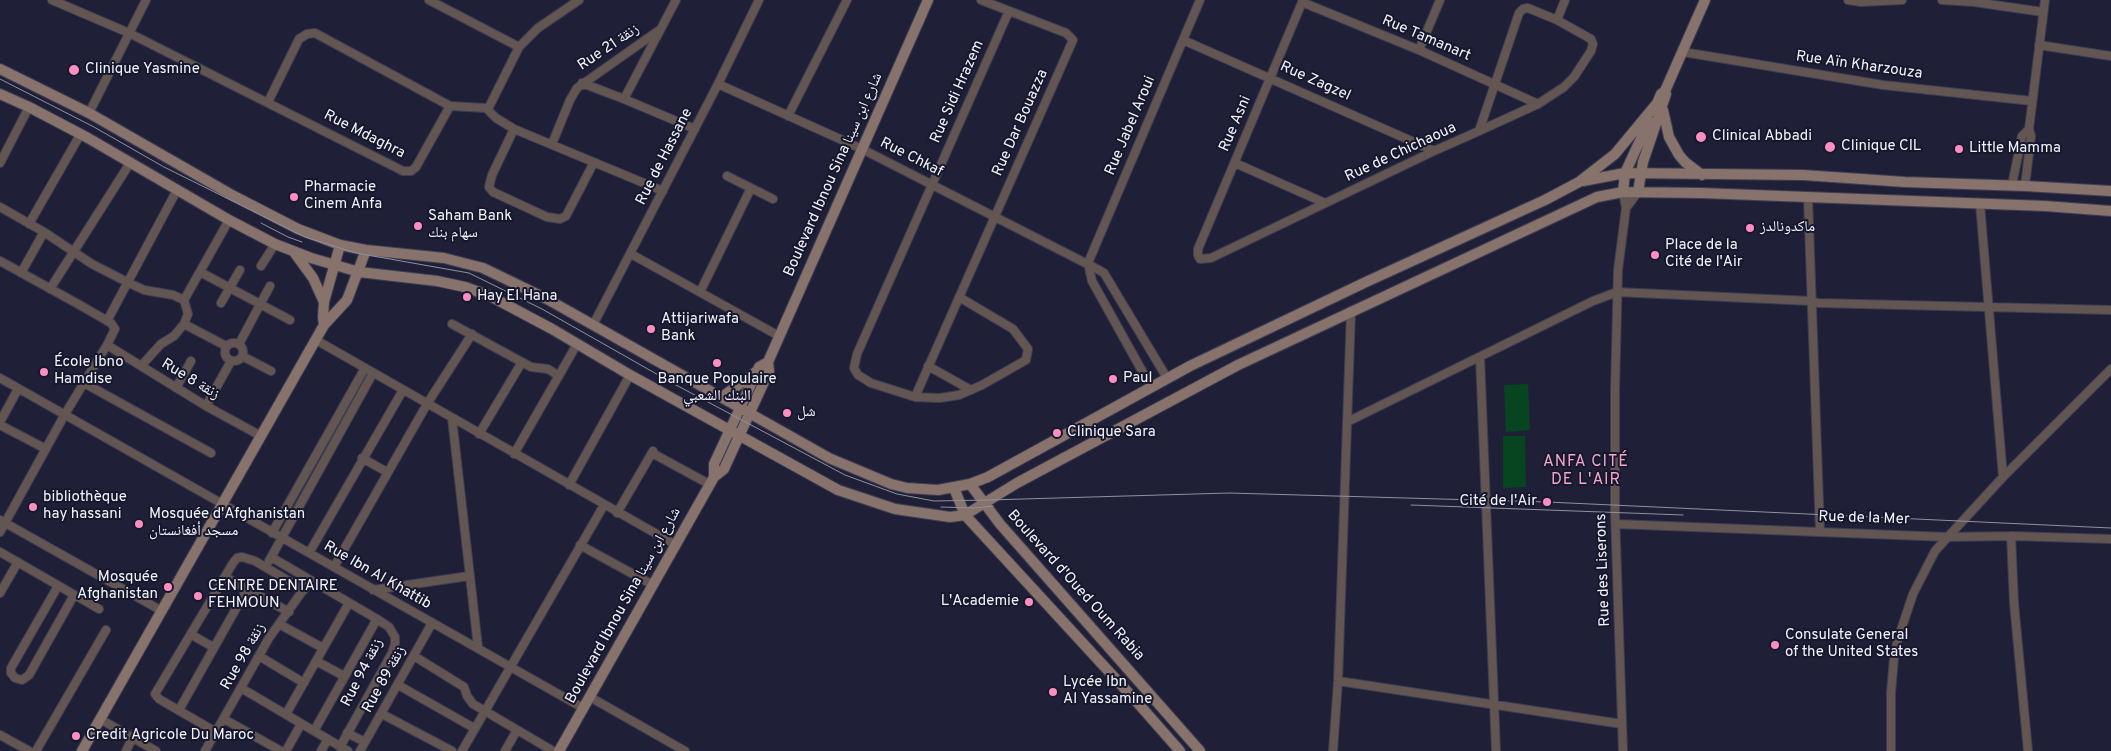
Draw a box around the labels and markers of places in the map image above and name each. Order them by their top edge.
place label: Clinique Yasmine [85,61,200,79]
marker: Clinique Yasmine [67,63,81,77]
place label: Clinical Abbadi [1712,128,1812,146]
marker: Clinical Abbadi [1694,130,1708,144]
place label: Clinique CIL [1841,138,1921,156]
marker: Clinique CIL [1823,140,1837,154]
place label: Little Mamma [1969,140,2061,158]
marker: Little Mamma [1953,143,1965,155]
place label: Pharmacie Cinem Anfa [304,179,382,214]
marker: Pharmacie Cinem Anfa [288,191,300,203]
place label: Saham Bank سهام بنك [428,208,512,243]
place label: ماكدونالدز [1760,219,1815,237]
marker: Saham Bank سهام بنك [412,220,424,232]
marker: ماكدونالدز [1744,222,1756,234]
place label: Place de la Cité de l'Air [1665,237,1743,272]
marker: Place de la Cité de l'Air [1649,249,1661,261]
place label: Hay El Hana [477,288,557,306]
marker: Hay El Hana [461,291,473,303]
place label: Attijariwafa Bank [661,311,739,346]
marker: Attijariwafa Bank [645,323,657,335]
place label: École Ibno Hamdise [54,354,124,389]
marker: Banque Populaire البنك الشعبي [711,357,723,369]
marker: École Ibno Hamdise [38,366,50,378]
place label: Paul [1123,370,1152,388]
place label: Banque Populaire البنك الشعبي [657,371,777,406]
marker: Paul [1107,373,1119,385]
place label: شل [797,404,816,422]
marker: شل [781,407,793,419]
place label: Clinique Sara [1067,424,1156,442]
marker: Clinique Sara [1051,427,1063,439]
place label: bibliothèque hay hassani [43,489,127,524]
place label: Cité de l'Air [1459,493,1537,511]
marker: Cité de l'Air [1541,496,1553,508]
marker: bibliothèque hay hassani [27,501,39,513]
place label: Mosquée d'Afghanistan مسجد أفغانستان [149,506,305,541]
marker: Mosquée d'Afghanistan مسجد أفغانستان [133,518,145,530]
place label: Mosquée Afghanistan [77,569,158,604]
place label: CENTRE DENTAIRE FEHMOUN [208,578,338,613]
marker: Mosquée Afghanistan [162,581,174,593]
marker: CENTRE DENTAIRE FEHMOUN [192,590,204,602]
place label: L'Academie [941,593,1019,611]
marker: L'Academie [1023,596,1035,608]
place label: Consulate General of the United States [1785,627,1918,662]
marker: Consulate General of the United States [1769,639,1781,651]
place label: Lycée Ibn Al Yassamine [1063,674,1152,709]
marker: Lycée Ibn Al Yassamine [1047,686,1059,698]
place label: Credit Agricole Du Maroc [86,727,254,745]
marker: Credit Agricole Du Maroc [70,730,82,742]

